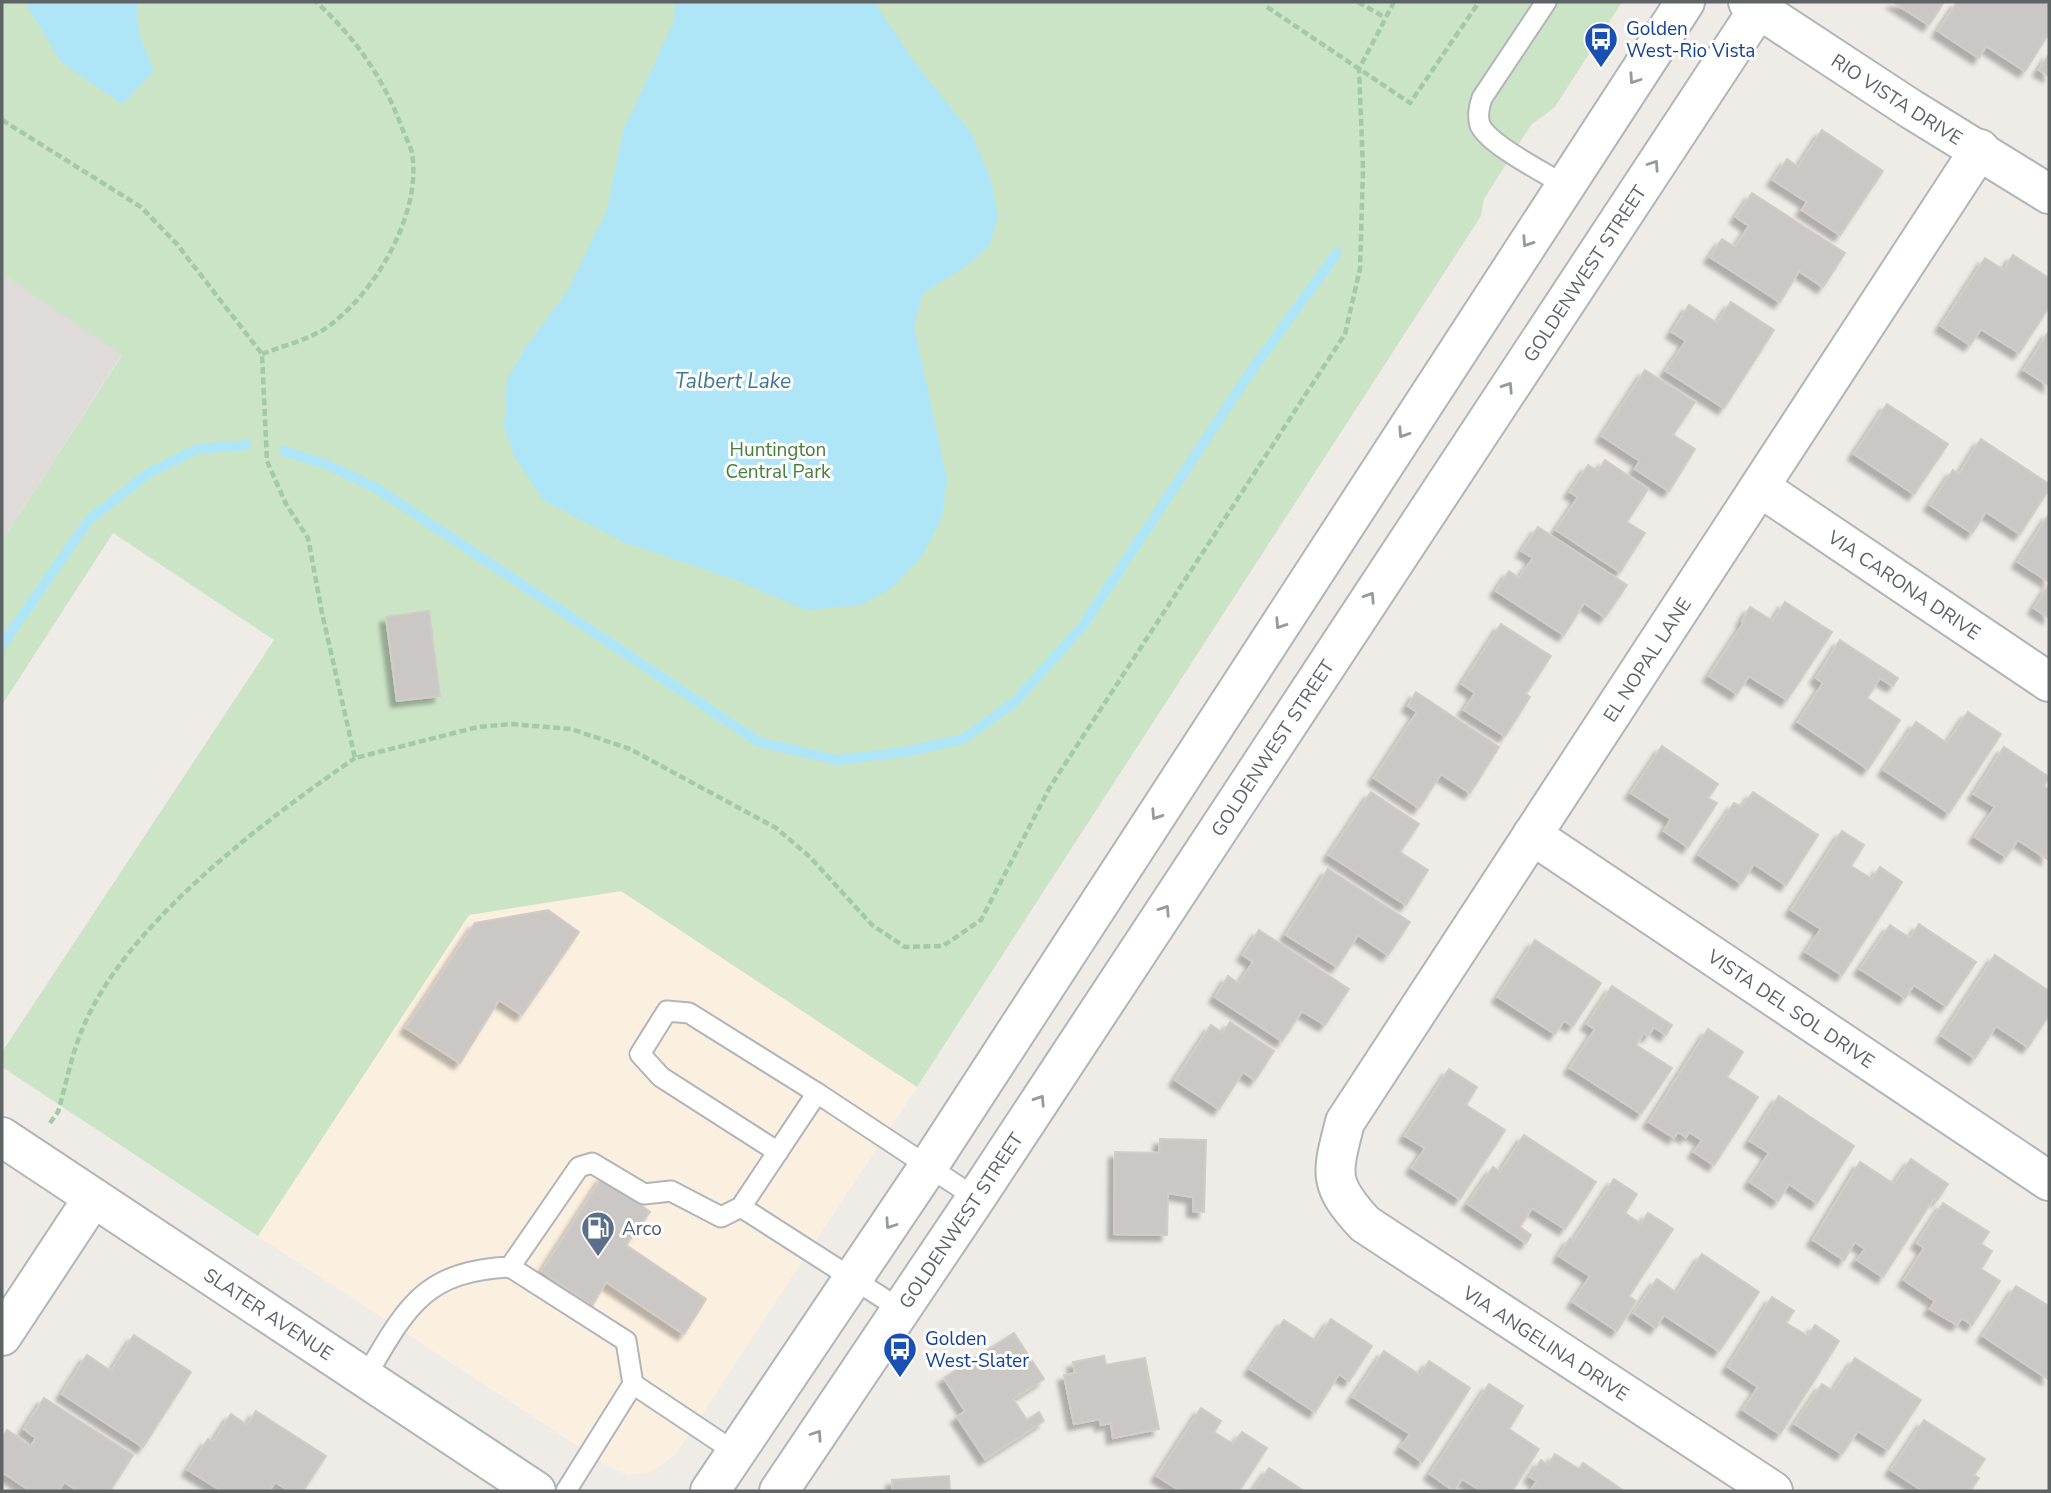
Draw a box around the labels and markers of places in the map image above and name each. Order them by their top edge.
place label: Golden West-Rio Vista [1626,16,1755,64]
bus stop icon: Golden West-Rio Vista [1582,20,1620,69]
fuel station icon: Arco [579,1209,617,1258]
place label: Arco [622,1216,662,1242]
place label: Golden West-Slater [925,1326,1029,1374]
bus stop icon: Golden West-Slater [881,1330,919,1379]

